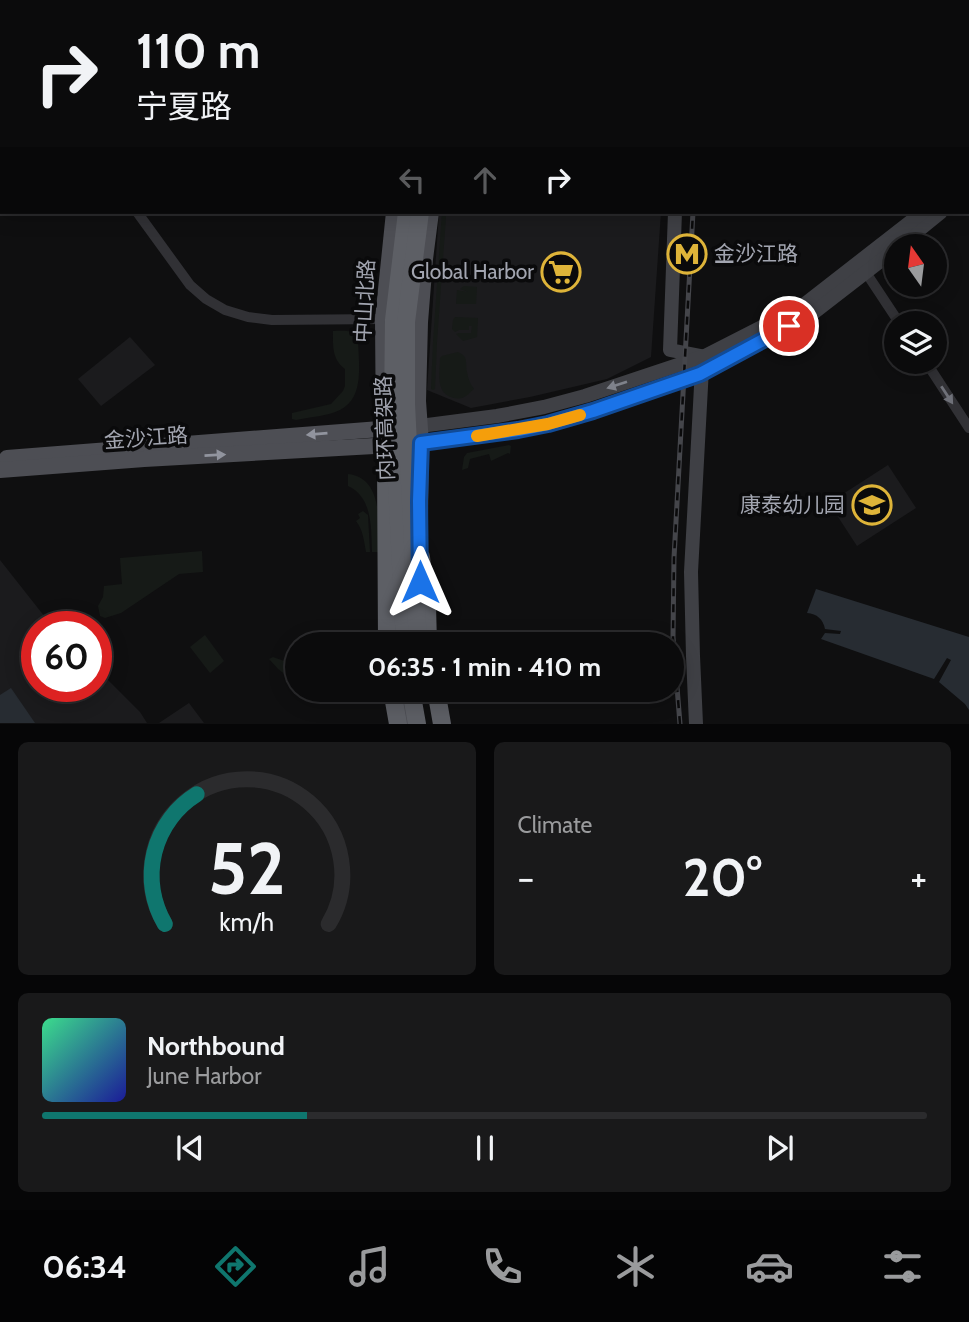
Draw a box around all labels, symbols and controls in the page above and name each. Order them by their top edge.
text: 110 m [136,21,260,80]
icon: right [21,28,112,119]
text: 宁夏路 [136,87,232,126]
icon: left [393,161,431,199]
icon: ahead [466,161,504,199]
icon: right [539,161,577,199]
metro station icon: 金沙江路 [666,233,708,275]
north arrow [884,234,947,298]
map controls [884,234,947,374]
place label: 金沙江路 [714,241,798,266]
supermarket icon: Global Harbor [540,251,582,293]
street label: 中山北路 [350,258,379,344]
place label: Global Harbor [411,259,534,284]
pin [759,296,819,356]
icon: arrive [770,307,808,345]
button: layers [884,311,947,374]
street label: 内环高架路 [370,375,399,481]
one-way arrow [606,381,627,391]
one-way arrow [941,385,954,405]
street label: 金沙江路 [103,422,189,453]
one-way arrow [306,429,328,440]
one-way arrow [204,450,226,461]
school or university icon: 康泰幼儿园 [851,484,893,526]
place label: 康泰幼儿园 [740,492,845,517]
position arrow [383,545,457,619]
speed limit sign: 60 [21,611,112,702]
text: 06:35 · 1 min · 410 m [368,651,601,683]
text: Climate [518,811,592,839]
text: 52 [208,825,286,913]
text: 20° [683,846,762,909]
text: − [518,854,534,901]
text: + [910,854,927,901]
text: km/h [219,907,274,937]
text: Northbound [147,1030,285,1062]
text: June Harbor [147,1062,261,1090]
icon: previous [171,1129,209,1167]
icon: pause [466,1129,504,1167]
icon: next [761,1129,799,1167]
icon: directions [211,1242,260,1291]
icon: music [345,1242,394,1291]
icon: phone [478,1242,527,1291]
icon: climate [611,1242,660,1291]
icon: car [745,1242,794,1291]
icon: filters [878,1242,927,1291]
text: 06:34 [42,1247,127,1286]

